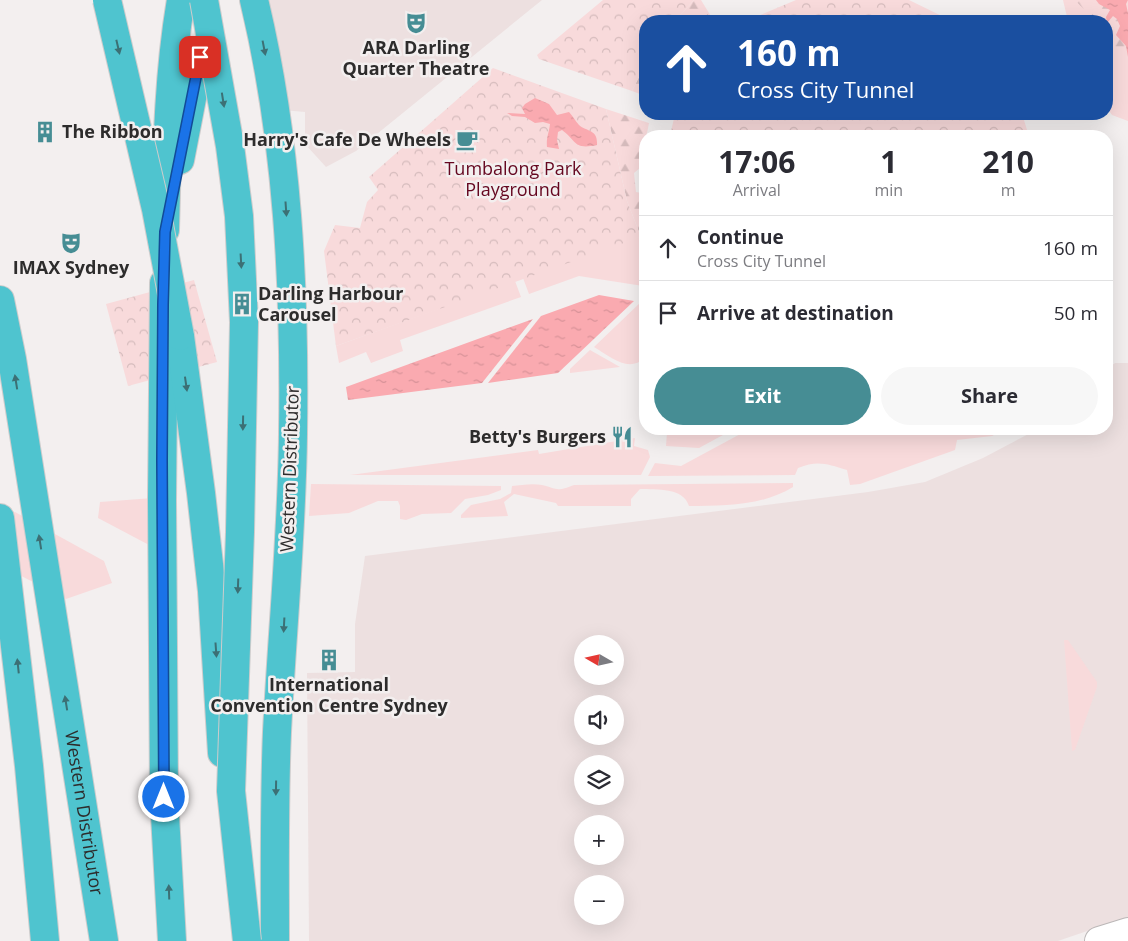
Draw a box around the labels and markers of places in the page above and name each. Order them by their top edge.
theatre icon: ARA Darling Quarter Theatre [403,10,429,36]
place label: ARA Darling Quarter Theatre [343,35,489,80]
pin [179,36,221,78]
building icon: The Ribbon [32,119,58,145]
place label: The Ribbon [62,119,163,143]
place label: Harry's Cafe De Wheels [243,127,451,151]
cafe icon: Harry's Cafe De Wheels [454,127,480,153]
theatre icon: IMAX Sydney [58,230,84,256]
place label: IMAX Sydney [13,255,130,279]
place label: Darling Harbour Carousel [258,281,403,326]
building icon: Darling Harbour Carousel [229,291,255,317]
place label: Betty's Burgers [469,424,606,448]
restaurant icon: Betty's Burgers [609,424,635,450]
building icon: International Convention Centre Sydney [316,647,342,673]
place label: International Convention Centre Sydney [210,672,449,717]

